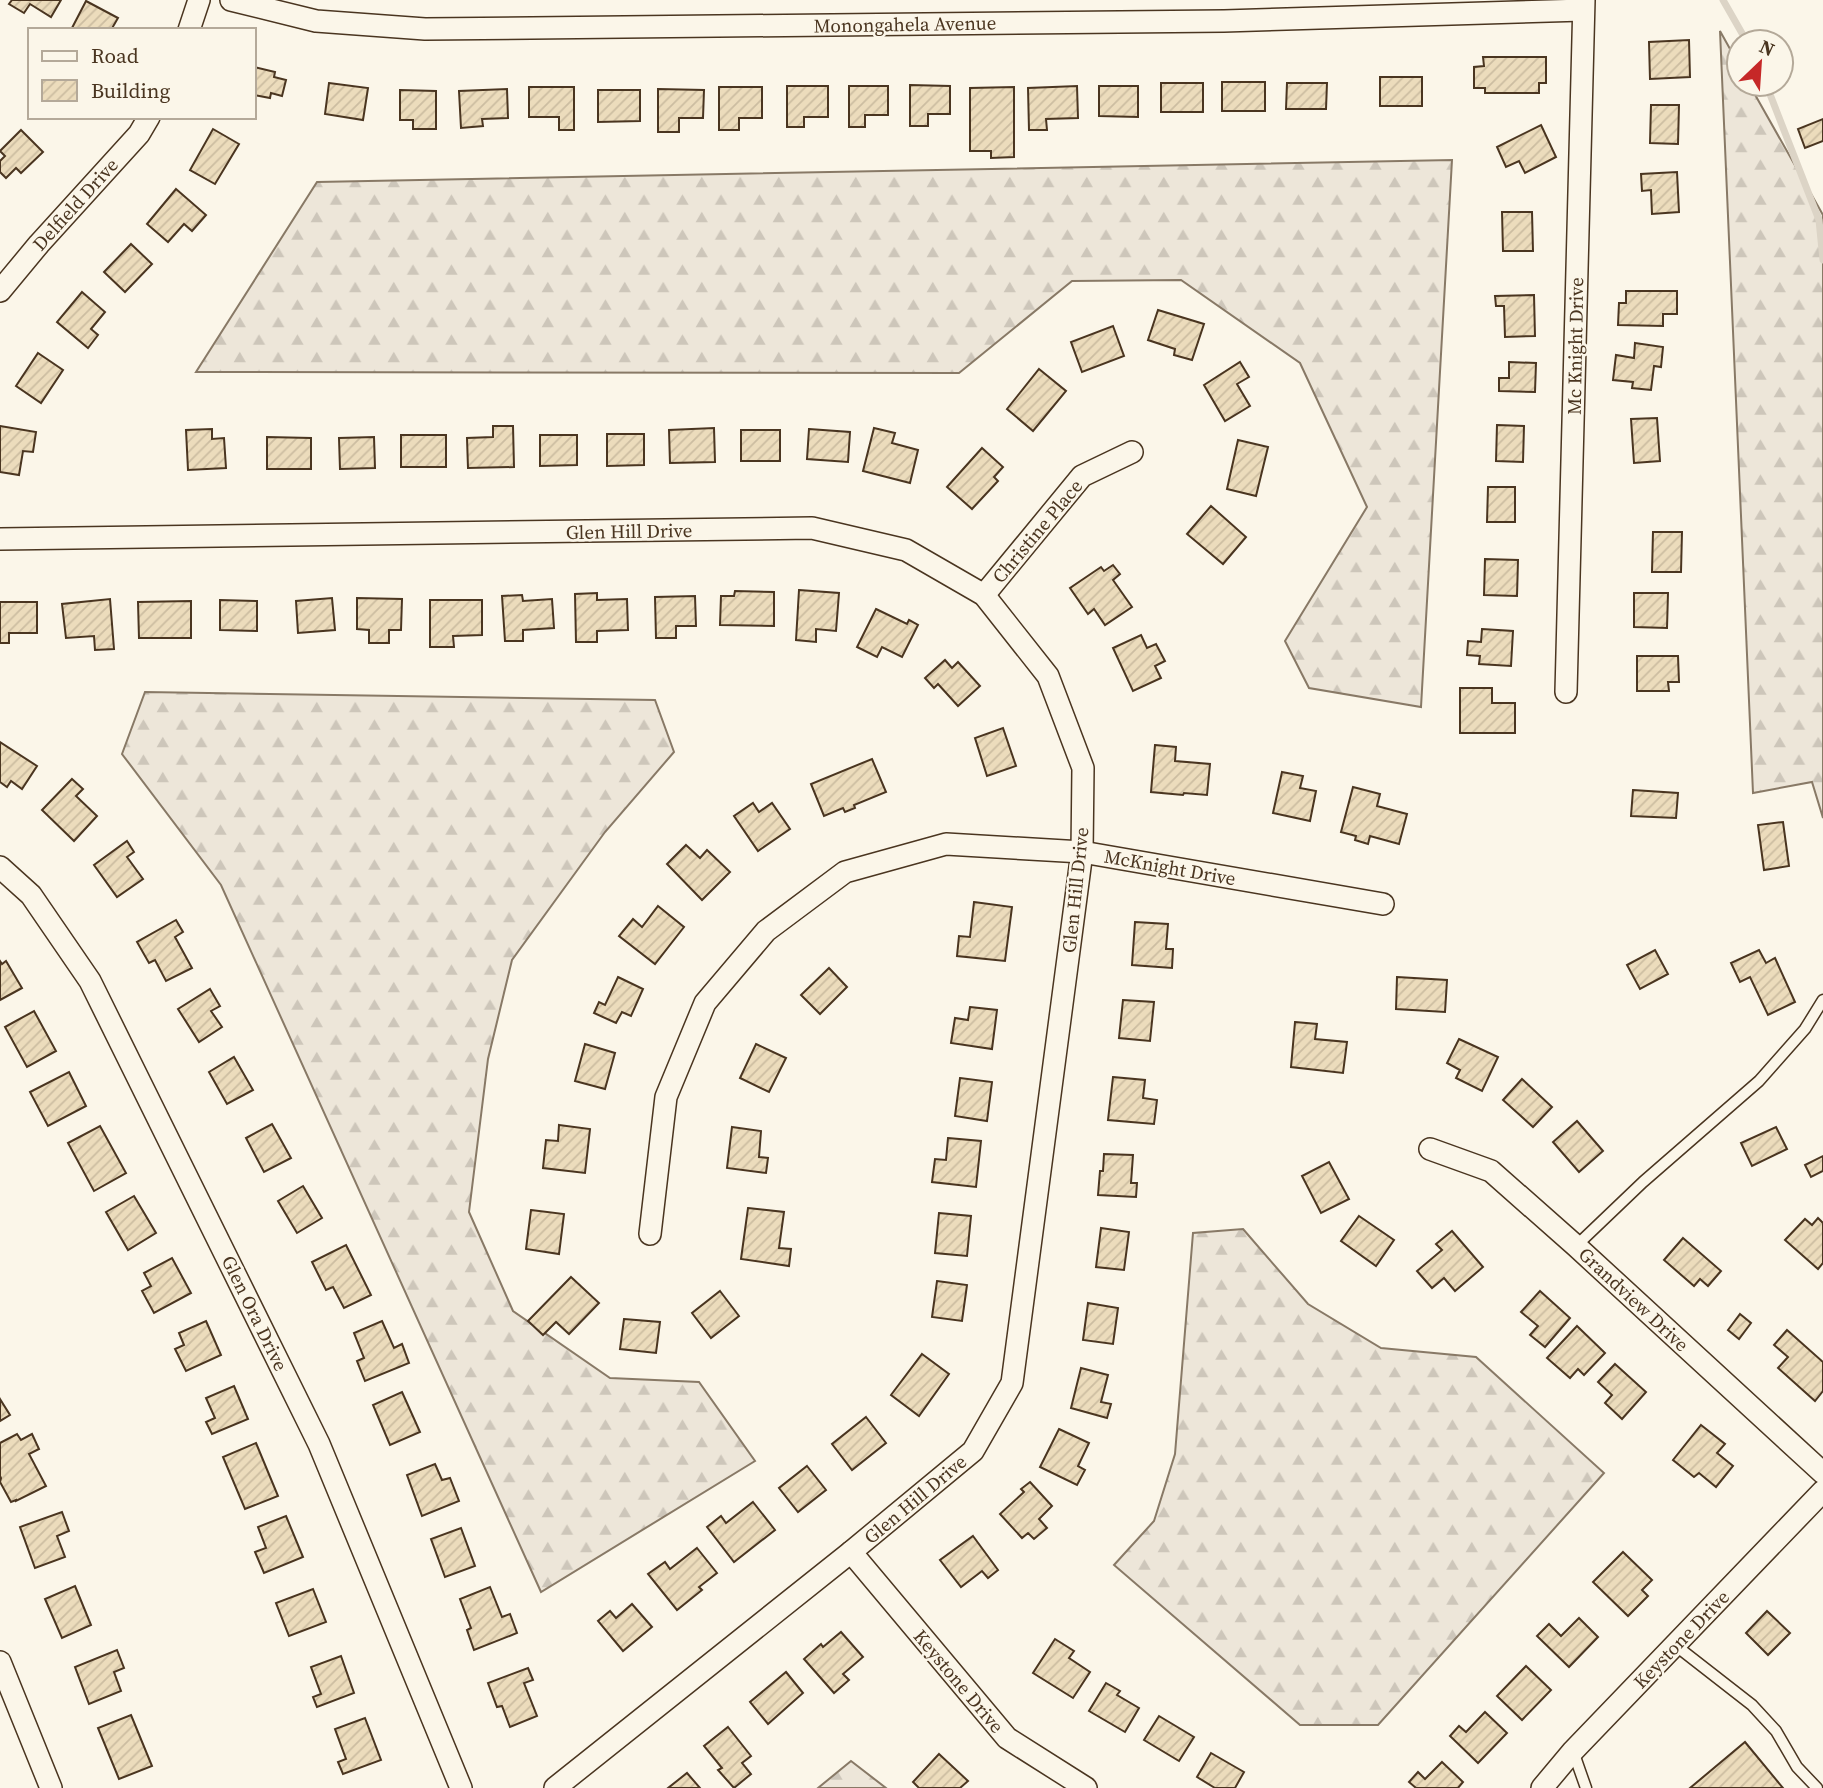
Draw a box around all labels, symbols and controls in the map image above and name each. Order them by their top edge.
street label: Monongahela Avenue [813,9,997,39]
legend [28,28,256,119]
north arrow [1725,28,1795,98]
text: N [1755,33,1779,62]
text: Road [91,41,139,70]
text: Building [91,76,170,105]
street label: Delfield Drive [26,152,124,256]
street label: Mc Knight Drive [1561,277,1589,415]
street label: Christine Place [986,474,1088,588]
street label: Glen Hill Drive [566,517,692,545]
street label: Glen Hill Drive [1055,826,1095,954]
street label: McKnight Drive [1102,843,1238,891]
street label: Grandview Drive [1573,1241,1695,1357]
street label: Glen Ora Drive [216,1251,294,1375]
street label: Glen Hill Drive [858,1448,972,1550]
street label: Keystone Drive [1627,1584,1735,1694]
street label: Keystone Drive [908,1624,1010,1738]

